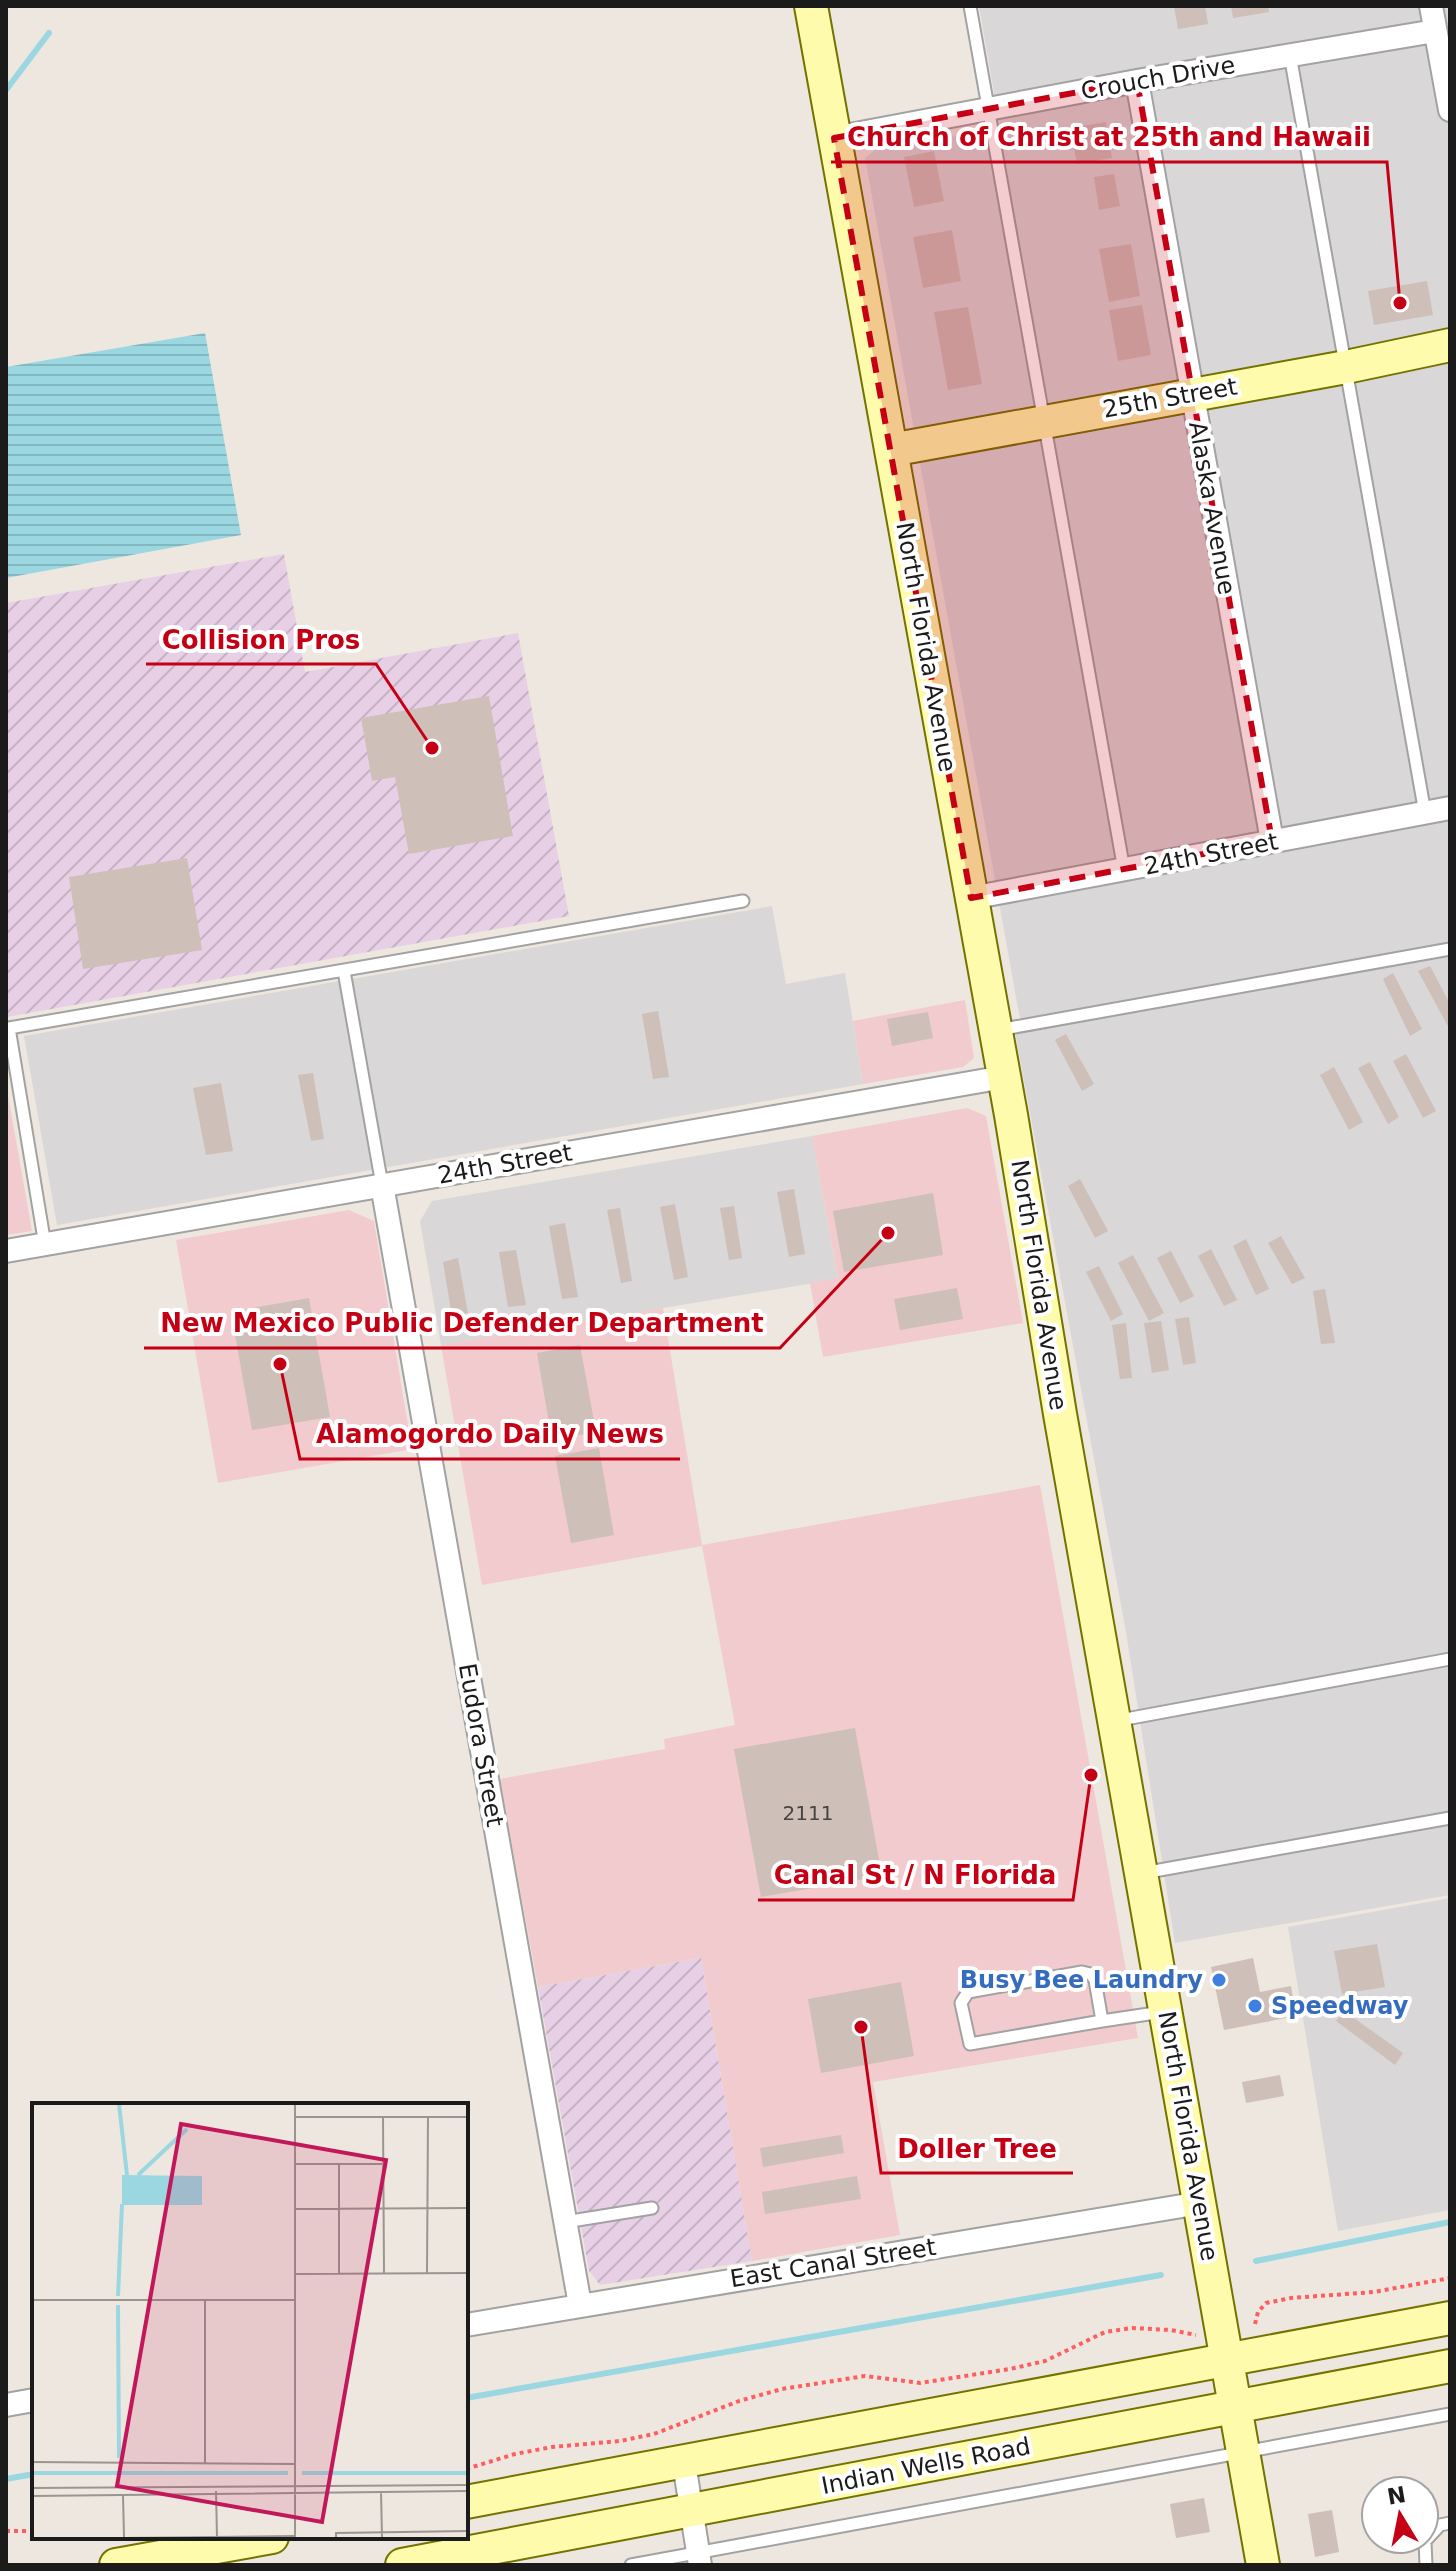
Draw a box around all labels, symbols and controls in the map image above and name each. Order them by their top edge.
street label: Crouch Drive [1079,51,1237,105]
callout: Church of Christ at 25th and Hawaii [831,112,1387,162]
text: Church of Christ at 25th and Hawaii [847,122,1371,152]
street label: 25th Street [1101,372,1239,424]
street label: Alaska Avenue [1183,419,1241,597]
street label: North Florida Avenue [890,520,962,774]
callout: Collision Pros [146,614,376,664]
text: Collision Pros [162,625,360,655]
street label: 24th Street [1142,827,1280,881]
street label: 24th Street [436,1138,574,1190]
street label: North Florida Avenue [1005,1158,1073,1412]
callout: New Mexico Public Defender Department [144,1298,780,1348]
text: New Mexico Public Defender Department [160,1308,764,1338]
callout: Alamogordo Daily News [300,1409,680,1459]
text: Alamogordo Daily News [316,1419,664,1449]
street label: Eudora Street [453,1661,509,1829]
house number: 2111 [783,1801,833,1825]
callout: Canal St / N Florida [758,1850,1073,1900]
text: Canal St / N Florida [774,1860,1056,1890]
place label: Busy Bee Laundry [960,1966,1203,1994]
marker: Busy Bee Laundry [1210,1971,1228,1989]
place label: Speedway [1271,1992,1409,2020]
marker: Speedway [1246,1997,1264,2015]
street label: North Florida Avenue [1152,2009,1224,2263]
inset map [32,2103,468,2539]
callout: Doller Tree [881,2123,1073,2173]
text: Doller Tree [897,2134,1057,2164]
street label: East Canal Street [728,2233,938,2293]
street label: Indian Wells Road [819,2432,1033,2500]
north arrow [1360,2475,1440,2555]
text: N [1385,2482,1408,2510]

